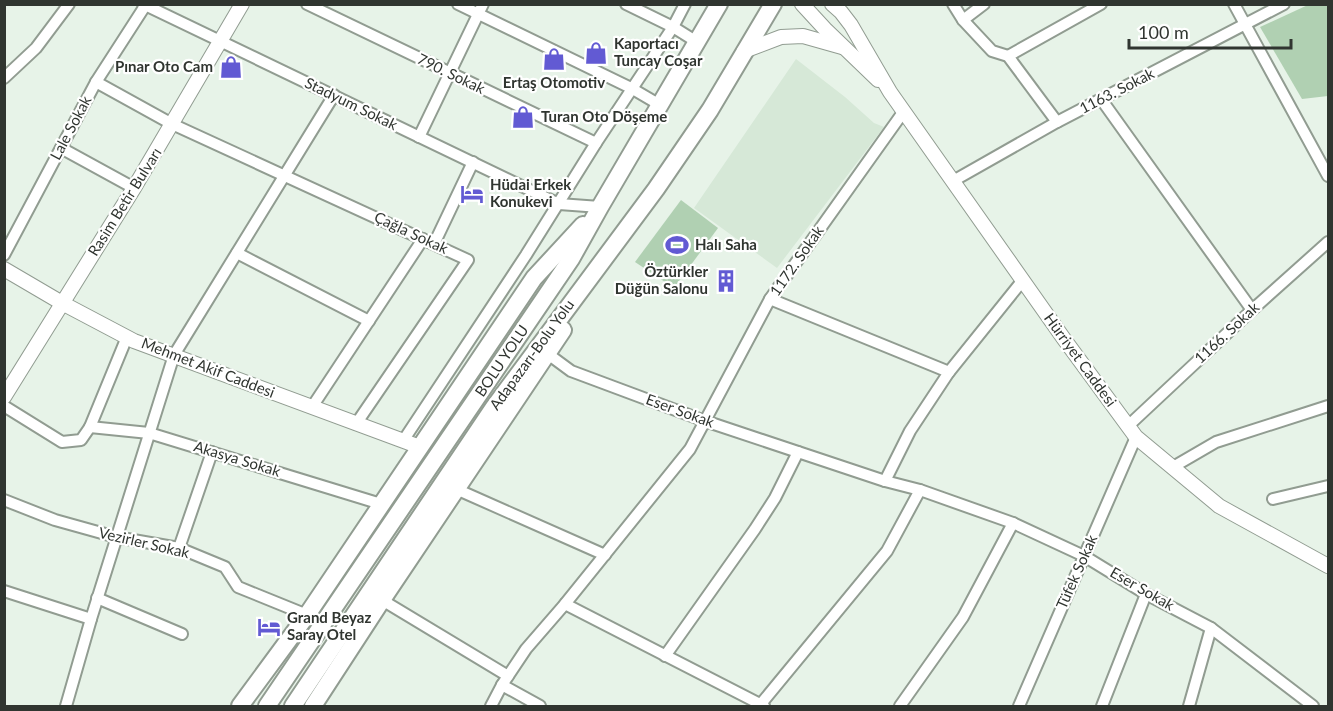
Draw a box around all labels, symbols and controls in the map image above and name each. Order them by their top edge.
scale bar [1129,12,1291,50]
text: 100 m [1138,21,1189,43]
place label: Kaportacı Tuncay Coşar [614,34,703,69]
shop icon: Kaportacı Tuncay Coşar [583,40,609,66]
shop icon: Ertaş Otomotiv [541,46,567,72]
street label: 790. Sokak [415,49,488,97]
shop icon: Pınar Oto Cam [218,54,244,80]
place label: Pınar Oto Cam [115,57,213,75]
street label: 1163. Sokak [1076,63,1157,117]
street label: Stadyum Sokak [302,73,401,133]
place label: Ertaş Otomotiv [503,73,605,91]
street label: Lale Sokak [46,92,95,163]
shop icon: Turan Oto Döşeme [510,104,536,130]
place label: Turan Oto Döşeme [541,107,667,125]
street label: Rasim Betir Bulvarı [84,144,165,259]
place label: Hüdai Erkek Konukevi [490,175,572,210]
hotel icon: Hüdai Erkek Konukevi [459,181,485,207]
street label: Çağla Sokak [372,207,452,257]
street label: 1172. Sokak [765,222,827,299]
sports icon: Halı Saha [664,232,690,258]
place label: Halı Saha [695,235,757,253]
place label: Öztürkler Düğün Salonu [615,262,708,297]
building icon: Öztürkler Düğün Salonu [713,268,739,294]
street label: Adapazarı-Bolu Yolu [485,296,577,413]
street label: 1166. Sokak [1190,298,1263,367]
street label: Hürriyet Caddesi [1041,309,1121,410]
street label: BOLU YOLU [471,321,532,400]
street label: Mehmet Akif Caddesi [139,333,278,401]
street label: Eser Sokak [644,389,717,431]
street label: Akasya Sokak [192,436,283,480]
street label: Vezirler Sokak [97,523,192,561]
street label: Tüfek Sokak [1052,531,1101,611]
street label: Eser Sokak [1107,563,1178,614]
place label: Grand Beyaz Saray Otel [287,608,371,643]
hotel icon: Grand Beyaz Saray Otel [256,614,282,640]

